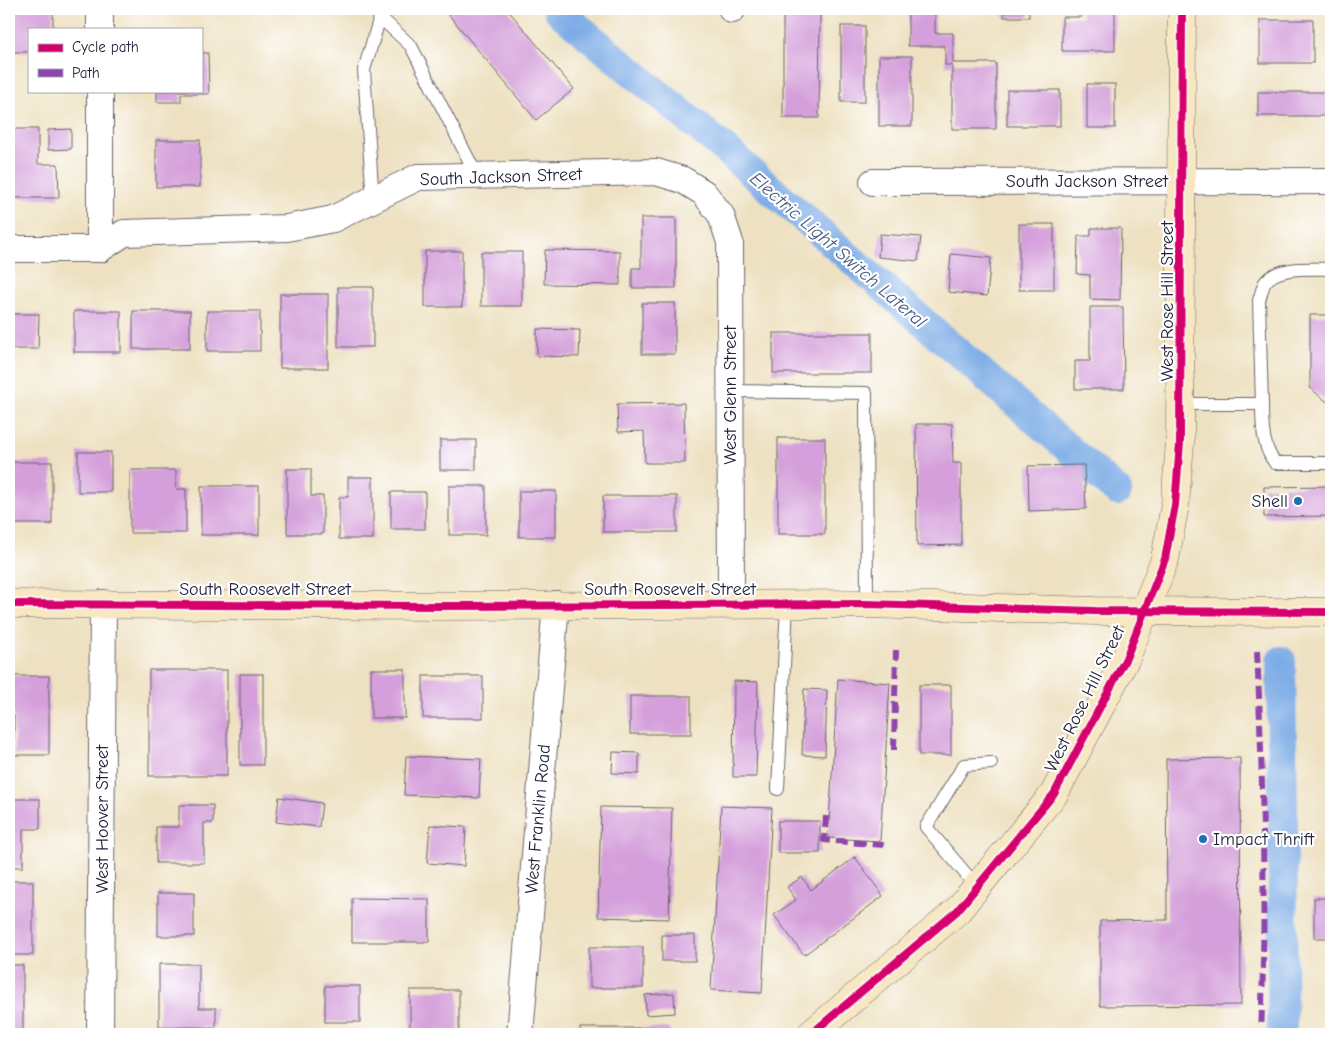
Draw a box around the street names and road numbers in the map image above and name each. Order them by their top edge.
street label: South Jackson Street [420,164,583,190]
street label: South Jackson Street [1006,171,1169,192]
street label: West Rose Hill Street [1157,220,1178,381]
street label: West Glenn Street [720,325,741,464]
street label: South Roosevelt Street [179,579,352,600]
street label: South Roosevelt Street [584,579,757,600]
street label: West Rose Hill Street [1040,622,1130,776]
street label: West Franklin Road [521,743,555,895]
street label: West Hoover Street [92,744,113,893]

